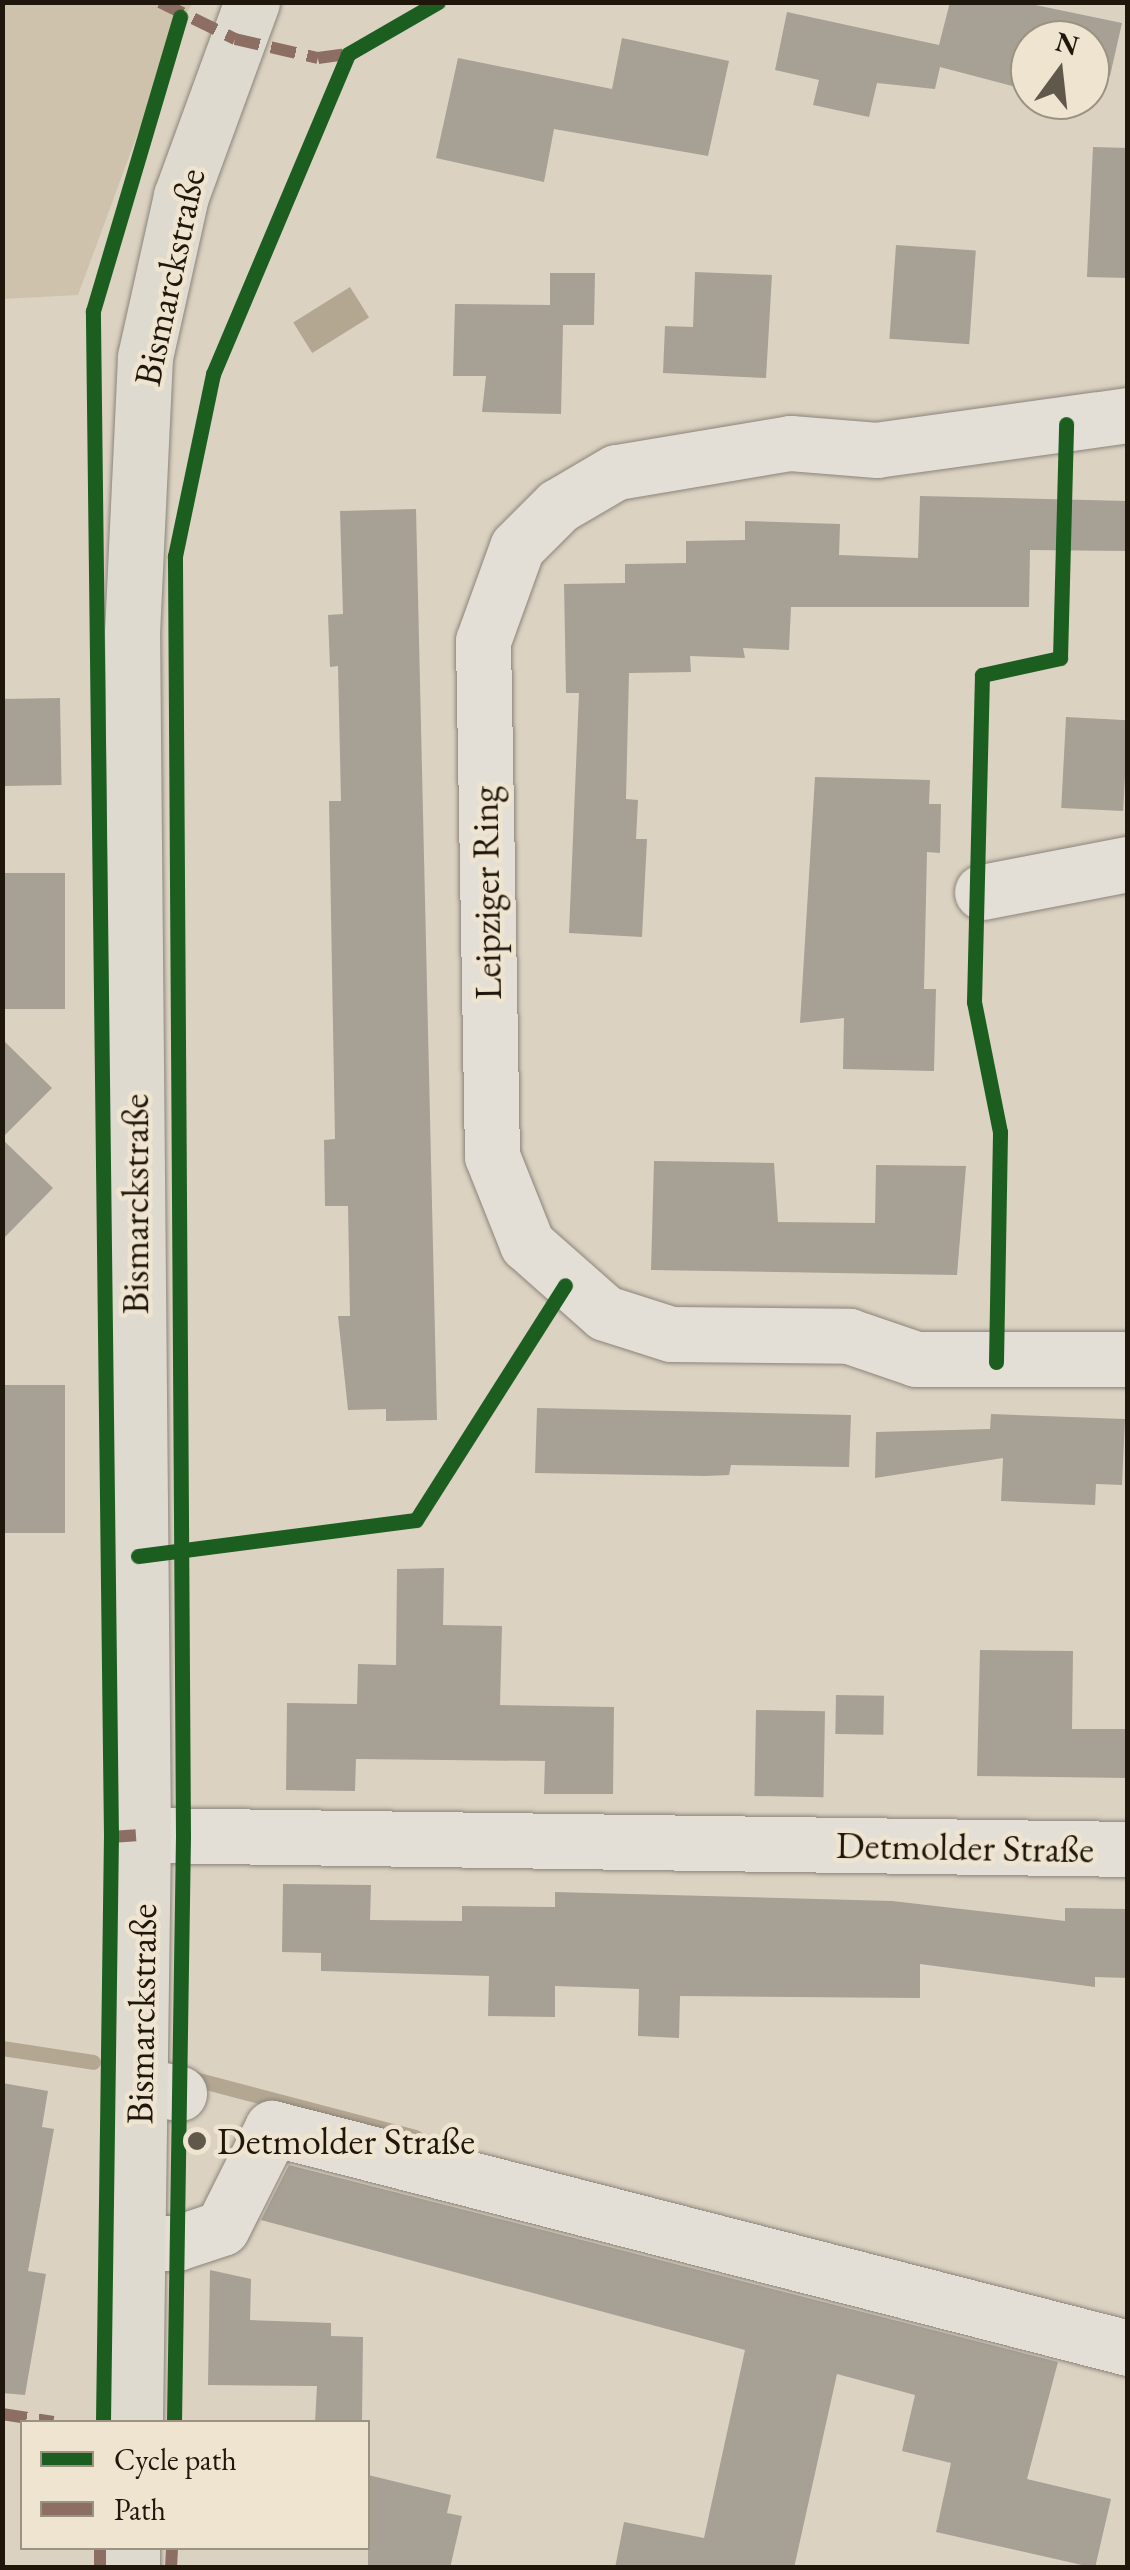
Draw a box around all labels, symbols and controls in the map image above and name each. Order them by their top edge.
north arrow [1010,20,1110,120]
text: N [1052,23,1083,63]
street label: Bismarckstraße [124,164,214,390]
street label: Leipziger Ring [461,786,511,1000]
street label: Bismarckstraße [112,1094,158,1314]
street label: Detmolder Straße [836,1822,1094,1872]
street label: Bismarckstraße [116,1903,166,2125]
place label: Detmolder Straße [217,2118,475,2164]
marker: Detmolder Straße [186,2130,208,2152]
legend [20,2420,370,2550]
text: Cycle path [114,2440,237,2479]
text: Path [114,2490,166,2529]

